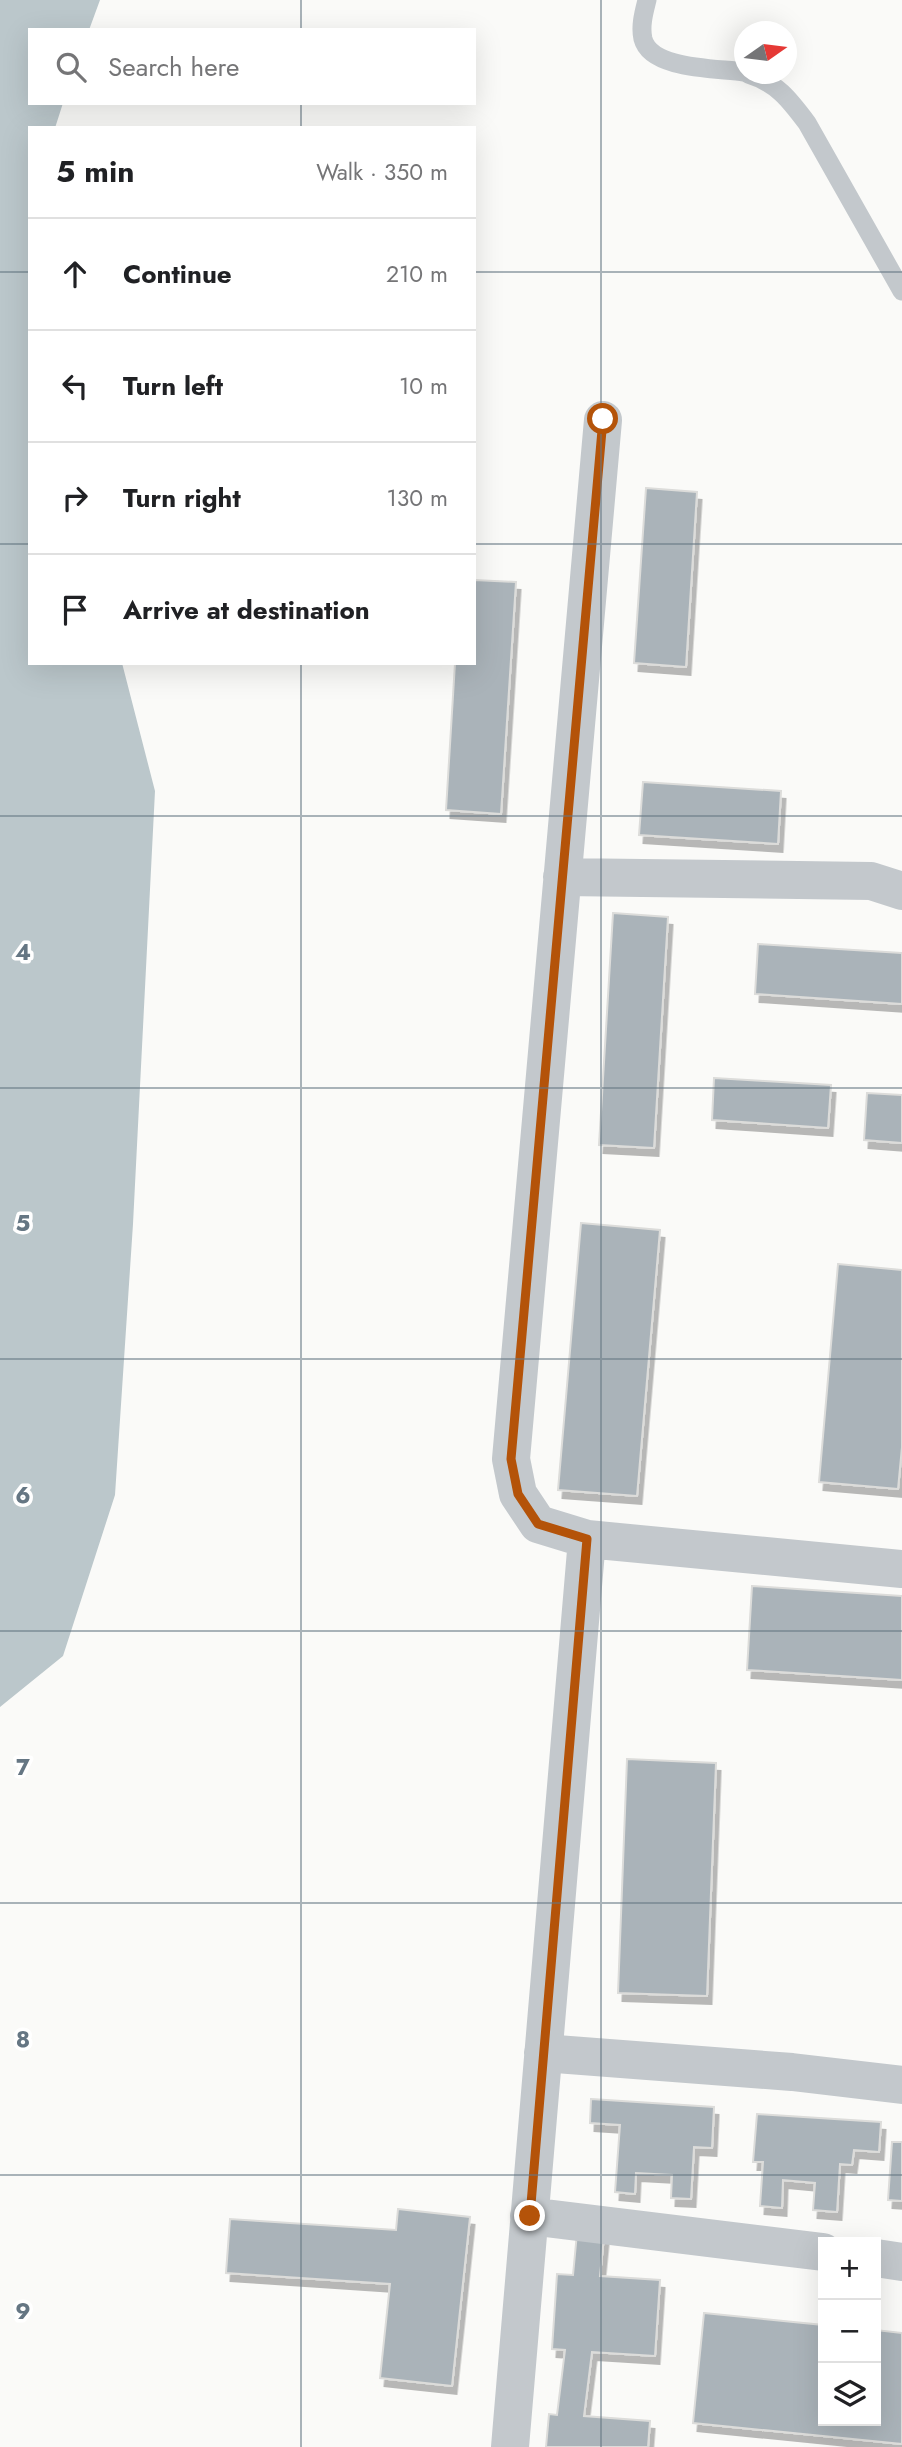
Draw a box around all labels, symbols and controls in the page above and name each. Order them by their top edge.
north arrow [734,21,797,84]
search box [28,28,476,105]
icon: search [52,48,90,86]
text: Search here [108,48,240,86]
text: 5 min [56,150,134,193]
text: Walk · 350 m [316,155,448,189]
icon: ahead [56,255,94,293]
text: Continue [123,255,232,293]
text: 210 m [386,257,448,291]
icon: left [56,367,94,405]
text: Turn left [123,367,223,405]
text: 10 m [399,369,448,403]
route start [587,403,618,434]
icon: right [56,479,94,517]
text: Turn right [123,479,241,517]
text: 130 m [386,481,448,515]
icon: arrive [56,591,94,629]
text: Arrive at destination [123,591,370,629]
text: 4 [15,935,31,969]
text: 5 [16,1206,30,1240]
text: 6 [15,1478,31,1512]
text: 7 [16,1750,30,1784]
text: 8 [16,2022,30,2056]
route end [514,2200,545,2231]
map controls [818,2237,881,2426]
button: + [818,2237,881,2300]
text: 9 [15,2294,31,2328]
button: − [818,2300,881,2363]
button: layers [818,2363,881,2426]

